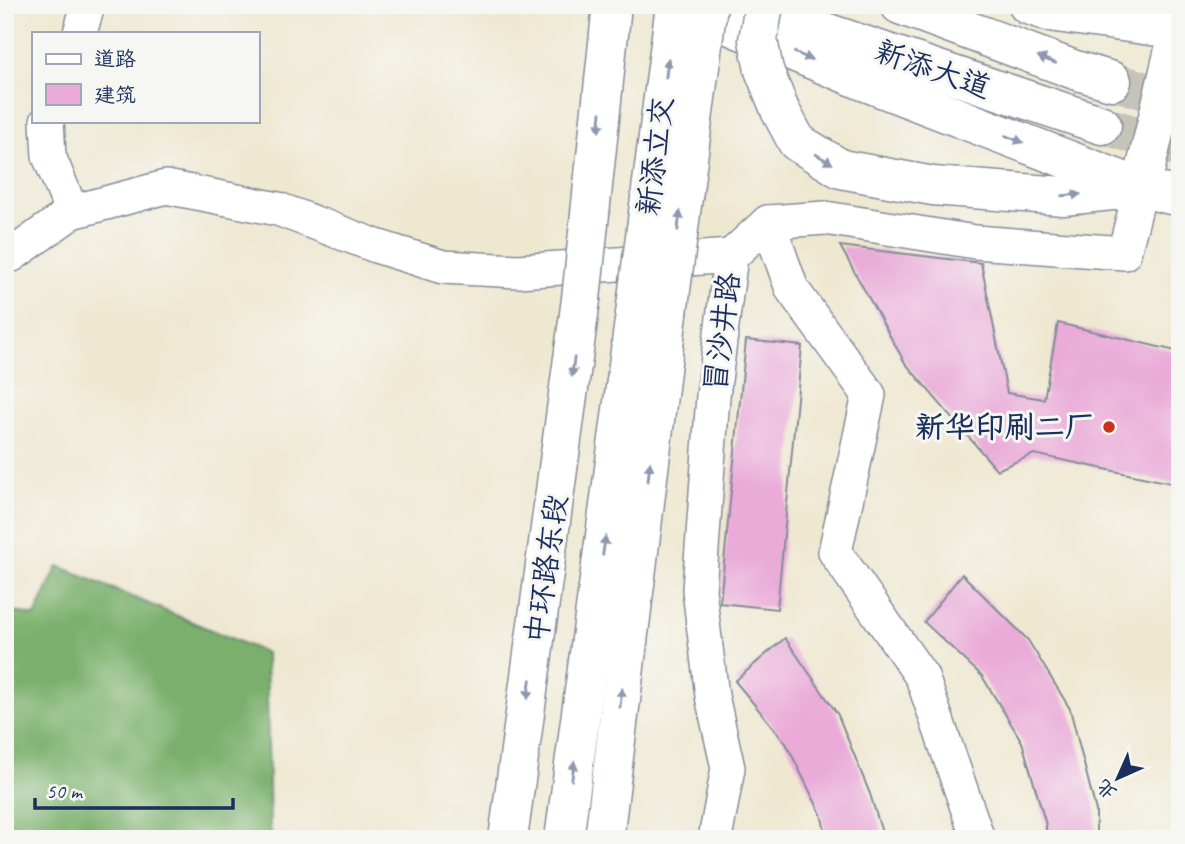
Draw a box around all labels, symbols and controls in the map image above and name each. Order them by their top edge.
legend [32,32,259,122]
street label: 新添大道 [870,32,996,106]
text: 道路 [94,46,136,72]
one-way arrow [792,51,813,62]
one-way arrow [1037,54,1058,65]
one-way arrow [661,57,672,79]
text: 建筑 [94,82,136,108]
street label: 新添立交 [629,94,681,218]
one-way arrow [594,111,605,133]
one-way arrow [1004,134,1025,145]
one-way arrow [815,152,834,165]
one-way arrow [1061,189,1083,200]
one-way arrow [674,210,685,232]
street label: 冒沙井路 [696,270,748,394]
one-way arrow [567,356,578,378]
place label: 新华印刷二厂 [915,408,1095,446]
marker: 新华印刷二厂 [1101,419,1117,435]
one-way arrow [643,461,654,483]
street label: 中环路东段 [517,492,575,646]
one-way arrow [598,534,609,556]
one-way arrow [523,679,534,701]
one-way arrow [616,687,627,709]
north arrow [1084,742,1154,812]
one-way arrow [568,760,579,782]
scale bar [35,767,233,811]
text: 北 [1091,774,1122,805]
text: 50 m [46,778,84,804]

